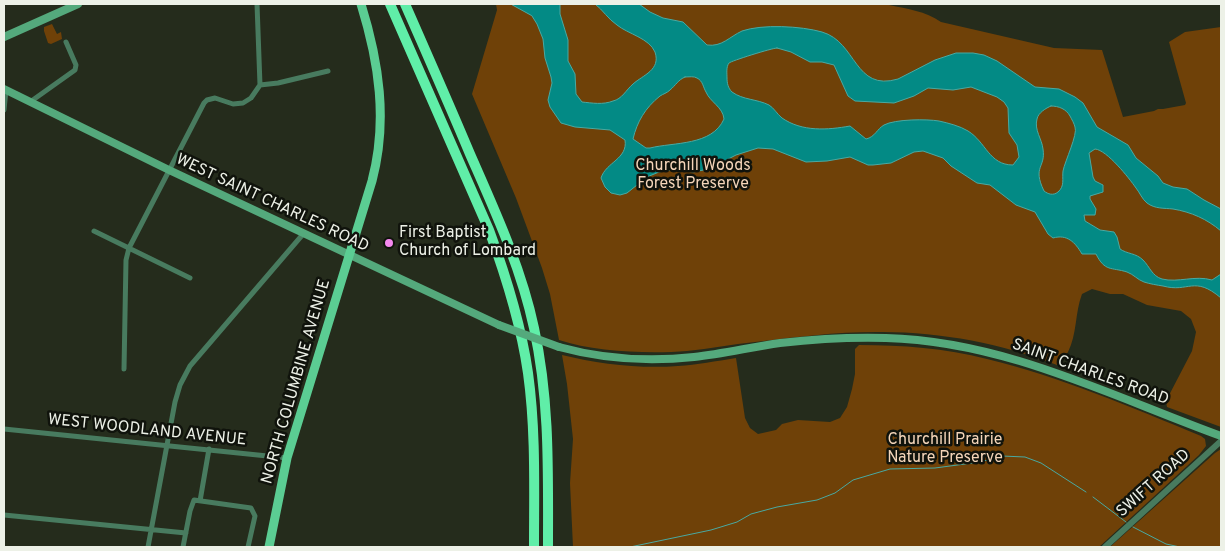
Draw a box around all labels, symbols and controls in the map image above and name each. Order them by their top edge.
street label: WEST SAINT CHARLES ROAD [173,151,371,257]
park label: Churchill Woods Forest Preserve [635,157,751,195]
place label: First Baptist Church of Lombard [399,224,536,262]
marker: First Baptist Church of Lombard [383,237,395,249]
street label: NORTH COLUMBINE AVENUE [259,277,335,487]
street label: SAINT CHARLES ROAD [1009,336,1171,410]
street label: WEST WOODLAND AVENUE [47,411,247,451]
park label: Churchill Prairie Nature Preserve [887,431,1003,469]
street label: SWIFT ROAD [1113,446,1195,522]

